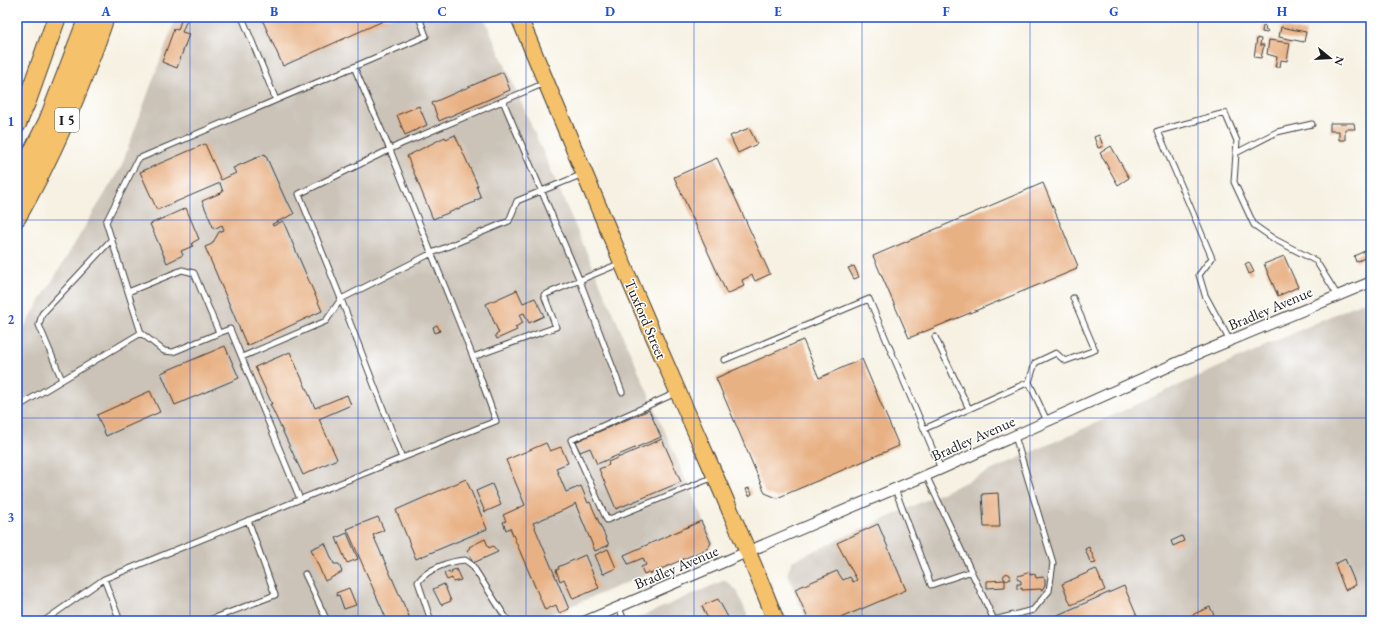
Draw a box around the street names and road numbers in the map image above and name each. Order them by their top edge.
road number: I 5 [55,108,79,132]
street label: Tuxford Street [621,276,671,362]
street label: Bradley Avenue [1225,282,1315,334]
street label: Bradley Avenue [928,411,1018,465]
street label: Bradley Avenue [631,541,721,593]

